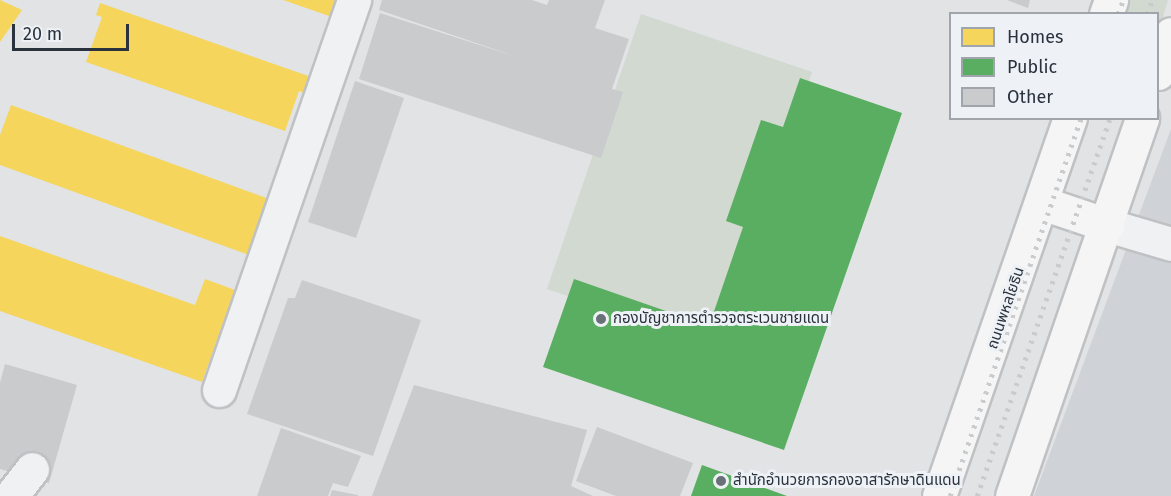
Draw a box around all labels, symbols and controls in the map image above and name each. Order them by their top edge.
scale bar [15,12,132,50]
legend [949,12,1159,120]
text: 20 m [23,23,62,45]
text: Homes [1007,26,1063,48]
text: Public [1007,56,1057,78]
text: Other [1007,86,1053,108]
street label: ถนนพหลโยธิน [984,265,1028,351]
place label: กองบัญชาการตำรวจตระเวนชายแดน [613,310,829,328]
marker: กองบัญชาการตำรวจตระเวนชายแดน [594,312,608,326]
place label: สำนักอำนวยการกองอาสารักษาดินแดน [733,472,961,490]
marker: สำนักอำนวยการกองอาสารักษาดินแดน [714,474,728,488]

